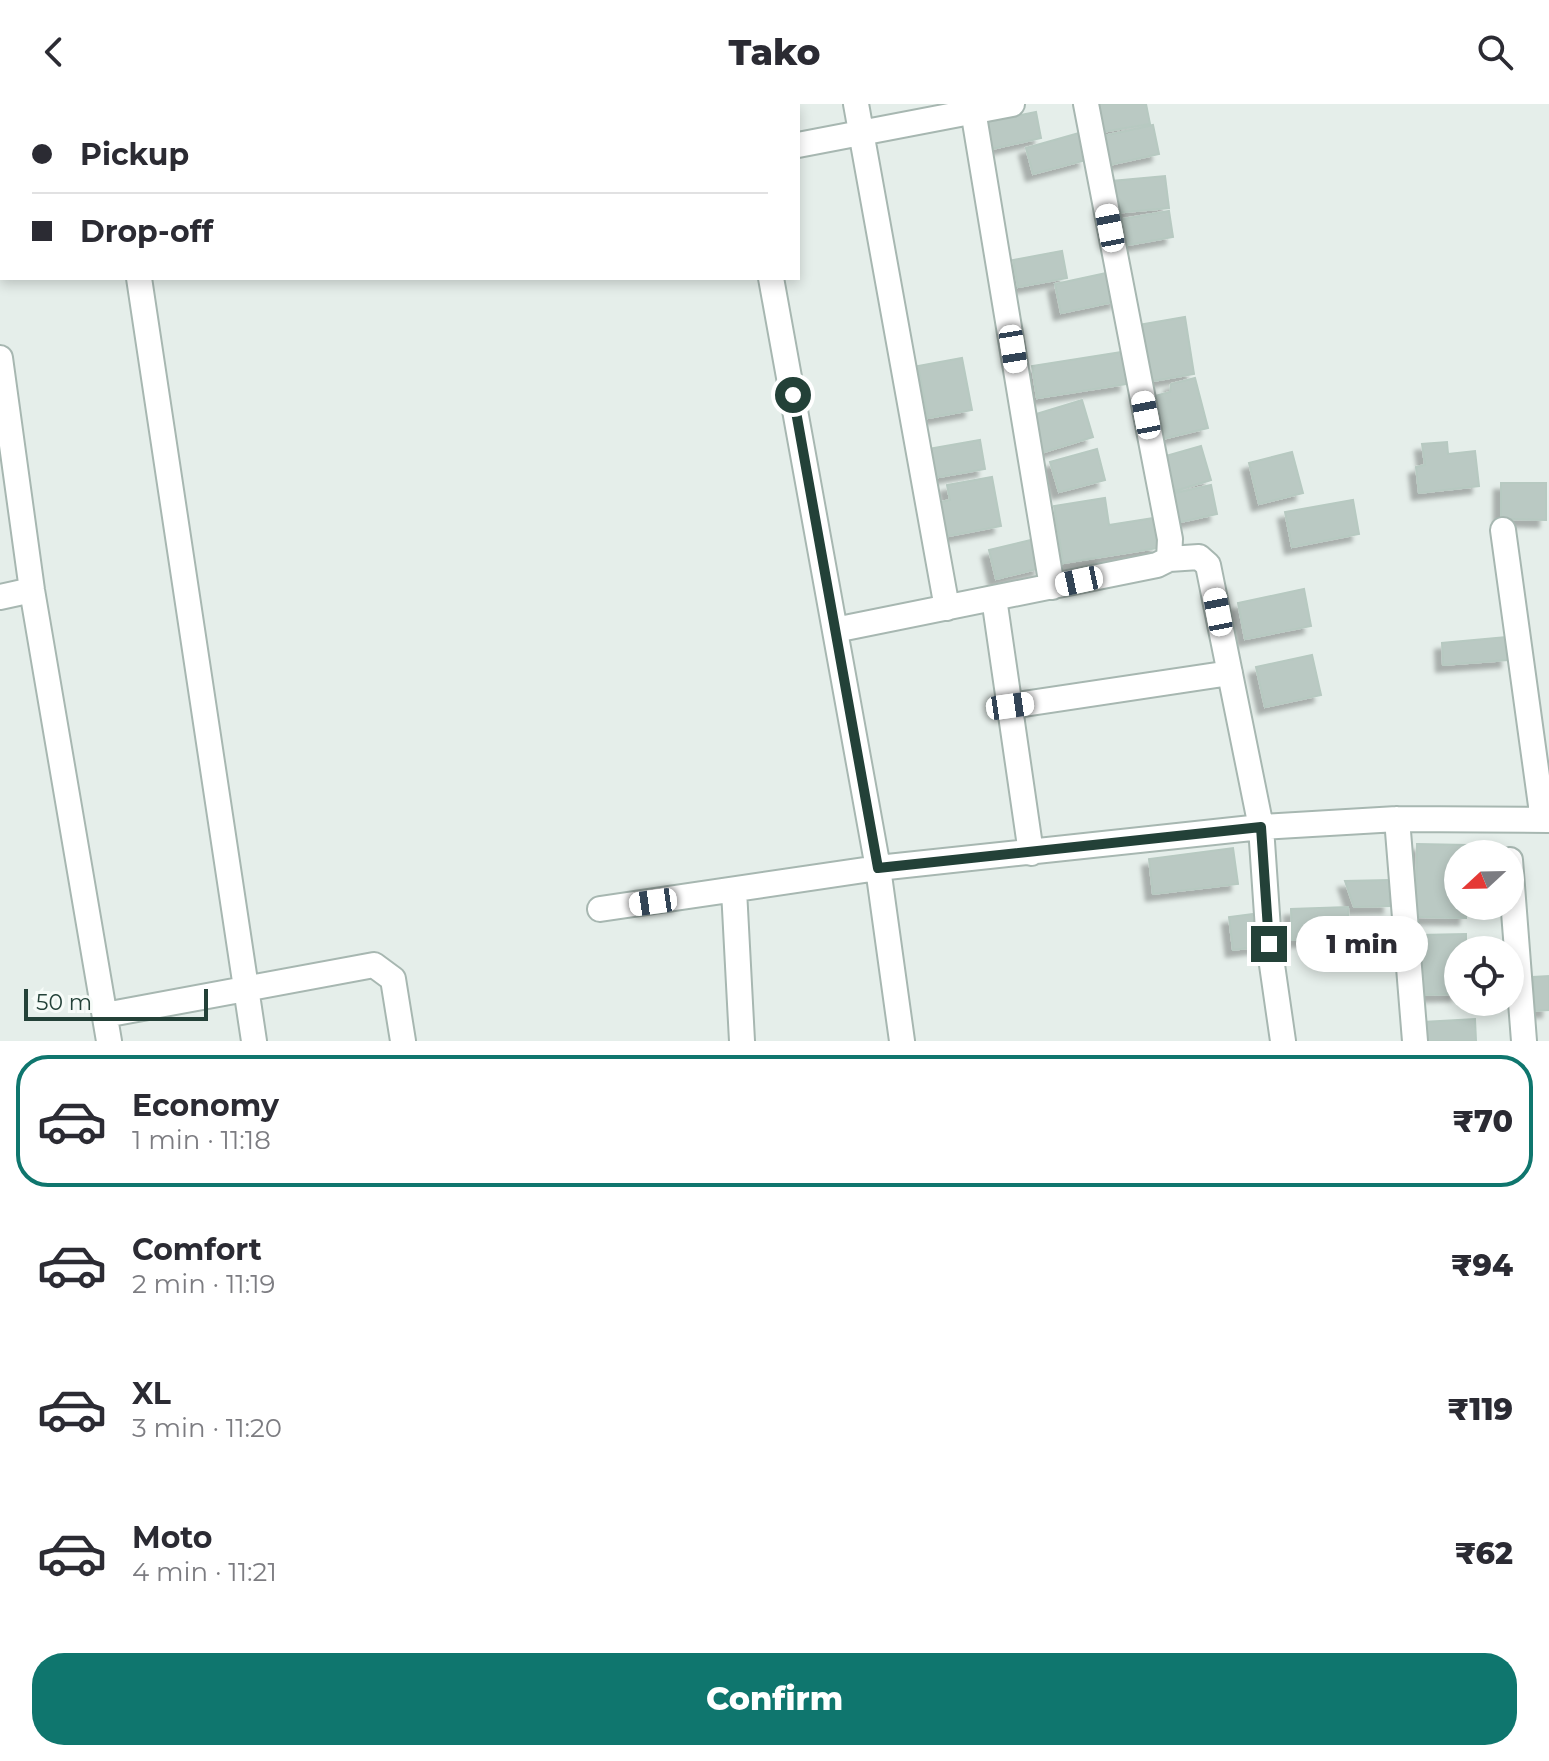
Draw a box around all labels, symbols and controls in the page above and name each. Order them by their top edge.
icon: back [32,30,76,74]
text: Tako [728,30,821,74]
icon: search [1473,30,1517,74]
text: Pickup [80,136,189,173]
car [1094,202,1126,254]
text: Drop-off [80,213,213,250]
car [997,323,1029,375]
route start [775,377,811,413]
car [1130,389,1162,441]
car [1053,564,1105,598]
car [1202,586,1234,638]
car [985,691,1035,721]
north arrow [1444,840,1524,920]
map controls [1444,840,1524,1016]
car [628,887,678,917]
callout: 1 min [1297,916,1429,972]
route end [1251,926,1287,962]
text: 1 min [1326,928,1398,960]
button: locate [1444,936,1524,1016]
scale bar [24,985,208,1021]
text: 50 m [36,989,92,1016]
icon: car [36,1085,108,1157]
text: Economy [132,1087,279,1124]
text: ₹70 [1452,1103,1513,1140]
text: 1 min · 11:18 [132,1124,271,1156]
icon: car [36,1229,108,1301]
text: Comfort [132,1231,262,1268]
text: ₹94 [1451,1247,1513,1284]
text: 2 min · 11:19 [132,1268,275,1300]
icon: car [36,1373,108,1445]
text: XL [132,1375,171,1412]
text: ₹119 [1447,1391,1513,1428]
text: 3 min · 11:20 [132,1412,282,1444]
icon: car [36,1517,108,1589]
text: Moto [132,1519,213,1556]
text: ₹62 [1454,1535,1513,1572]
text: 4 min · 11:21 [132,1556,277,1588]
button: Confirm [32,1653,1517,1745]

